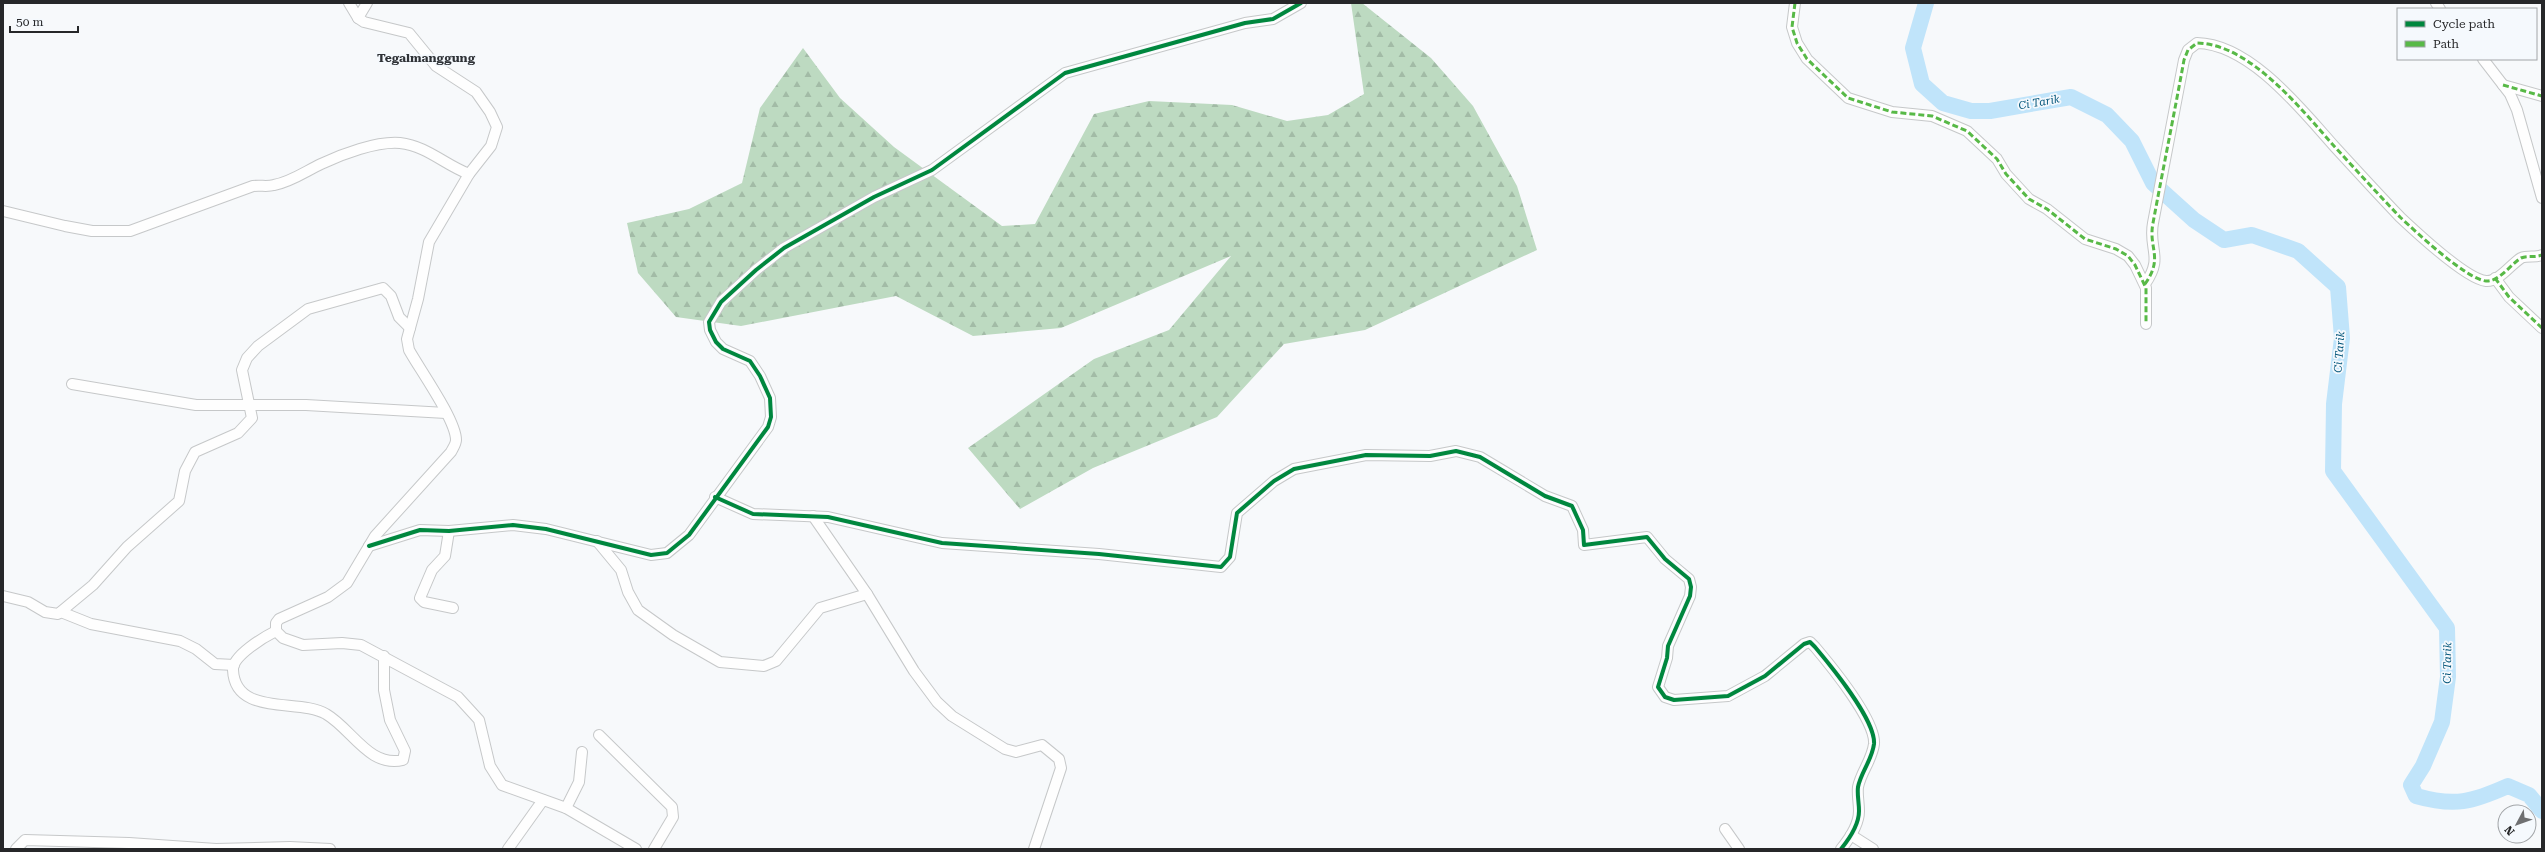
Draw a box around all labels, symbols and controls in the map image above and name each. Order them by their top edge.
scale bar [10,8,78,34]
legend [2397,8,2537,60]
text: 50 m [16,15,43,29]
text: Cycle path [2433,17,2495,31]
text: Path [2433,37,2459,51]
district label: Tegalmanggung [377,51,476,65]
water label: Ci Tarik [2017,92,2061,113]
water label: Ci Tarik [2332,331,2347,373]
water label: Ci Tarik [2441,642,2454,684]
north arrow [2497,804,2537,844]
text: N [2502,822,2518,838]

